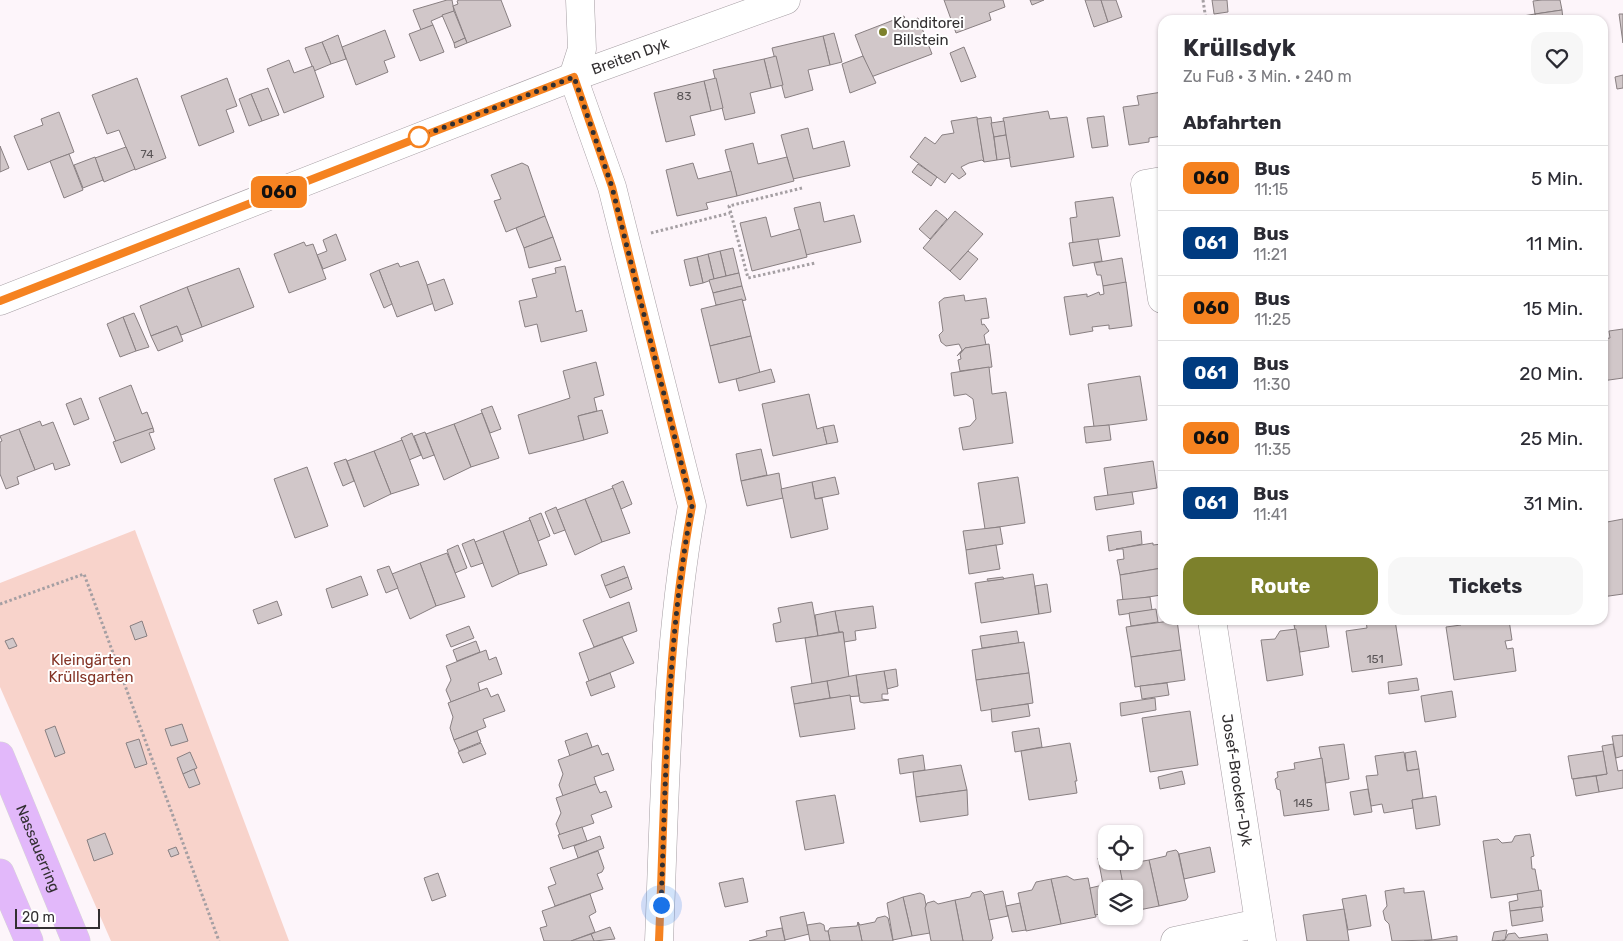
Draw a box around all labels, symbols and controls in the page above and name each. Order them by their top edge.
place label: Konditorei Billstein [893,14,964,49]
marker: Konditorei Billstein [877,26,889,38]
button: heart [1531,32,1583,84]
street label: Breiten Dyk [589,34,672,79]
text: Krüllsdyk [1183,34,1296,62]
text: Zu Fuß · 3 Min. · 240 m [1183,67,1352,86]
house number: 83 [677,89,691,103]
text: Abfahrten [1183,111,1281,134]
unlabelled marker [408,126,430,148]
house number: 74 [140,147,154,161]
text: Bus [1254,157,1290,180]
text: 060 [1193,167,1229,189]
text: 5 Min. [1531,167,1583,190]
line badge: 060 [250,176,308,208]
text: 11:15 [1254,180,1288,199]
text: 060 [261,181,297,203]
text: Bus [1253,222,1289,245]
text: 061 [1194,232,1227,254]
text: 11 Min. [1526,232,1583,255]
text: 11:21 [1253,245,1287,264]
text: Bus [1254,287,1290,310]
text: 060 [1193,297,1229,319]
text: 15 Min. [1523,297,1583,320]
text: 11:25 [1254,310,1291,329]
text: Bus [1253,352,1289,375]
text: 061 [1194,362,1227,384]
text: 20 Min. [1519,362,1583,385]
text: 11:30 [1253,375,1291,394]
text: Bus [1254,417,1290,440]
text: 060 [1193,427,1229,449]
text: 25 Min. [1520,427,1583,450]
text: 11:35 [1254,440,1291,459]
text: Bus [1253,482,1289,505]
text: 061 [1194,492,1227,514]
text: 31 Min. [1523,492,1583,515]
text: 11:41 [1253,505,1287,524]
button: Route [1183,557,1378,615]
button: Tickets [1388,557,1583,615]
park label: Kleingärten Krüllsgarten [49,651,133,686]
house number: 151 [1366,652,1384,666]
street label: Josef-Brocker-Dyk [1218,713,1256,848]
house number: 145 [1293,796,1313,810]
street label: Nassauerring [12,802,64,895]
map controls [1098,825,1143,925]
button: locate [1098,825,1143,870]
button: layers [1098,880,1143,925]
your location [649,893,674,918]
scale bar [15,906,100,929]
text: 20 m [22,909,55,926]

